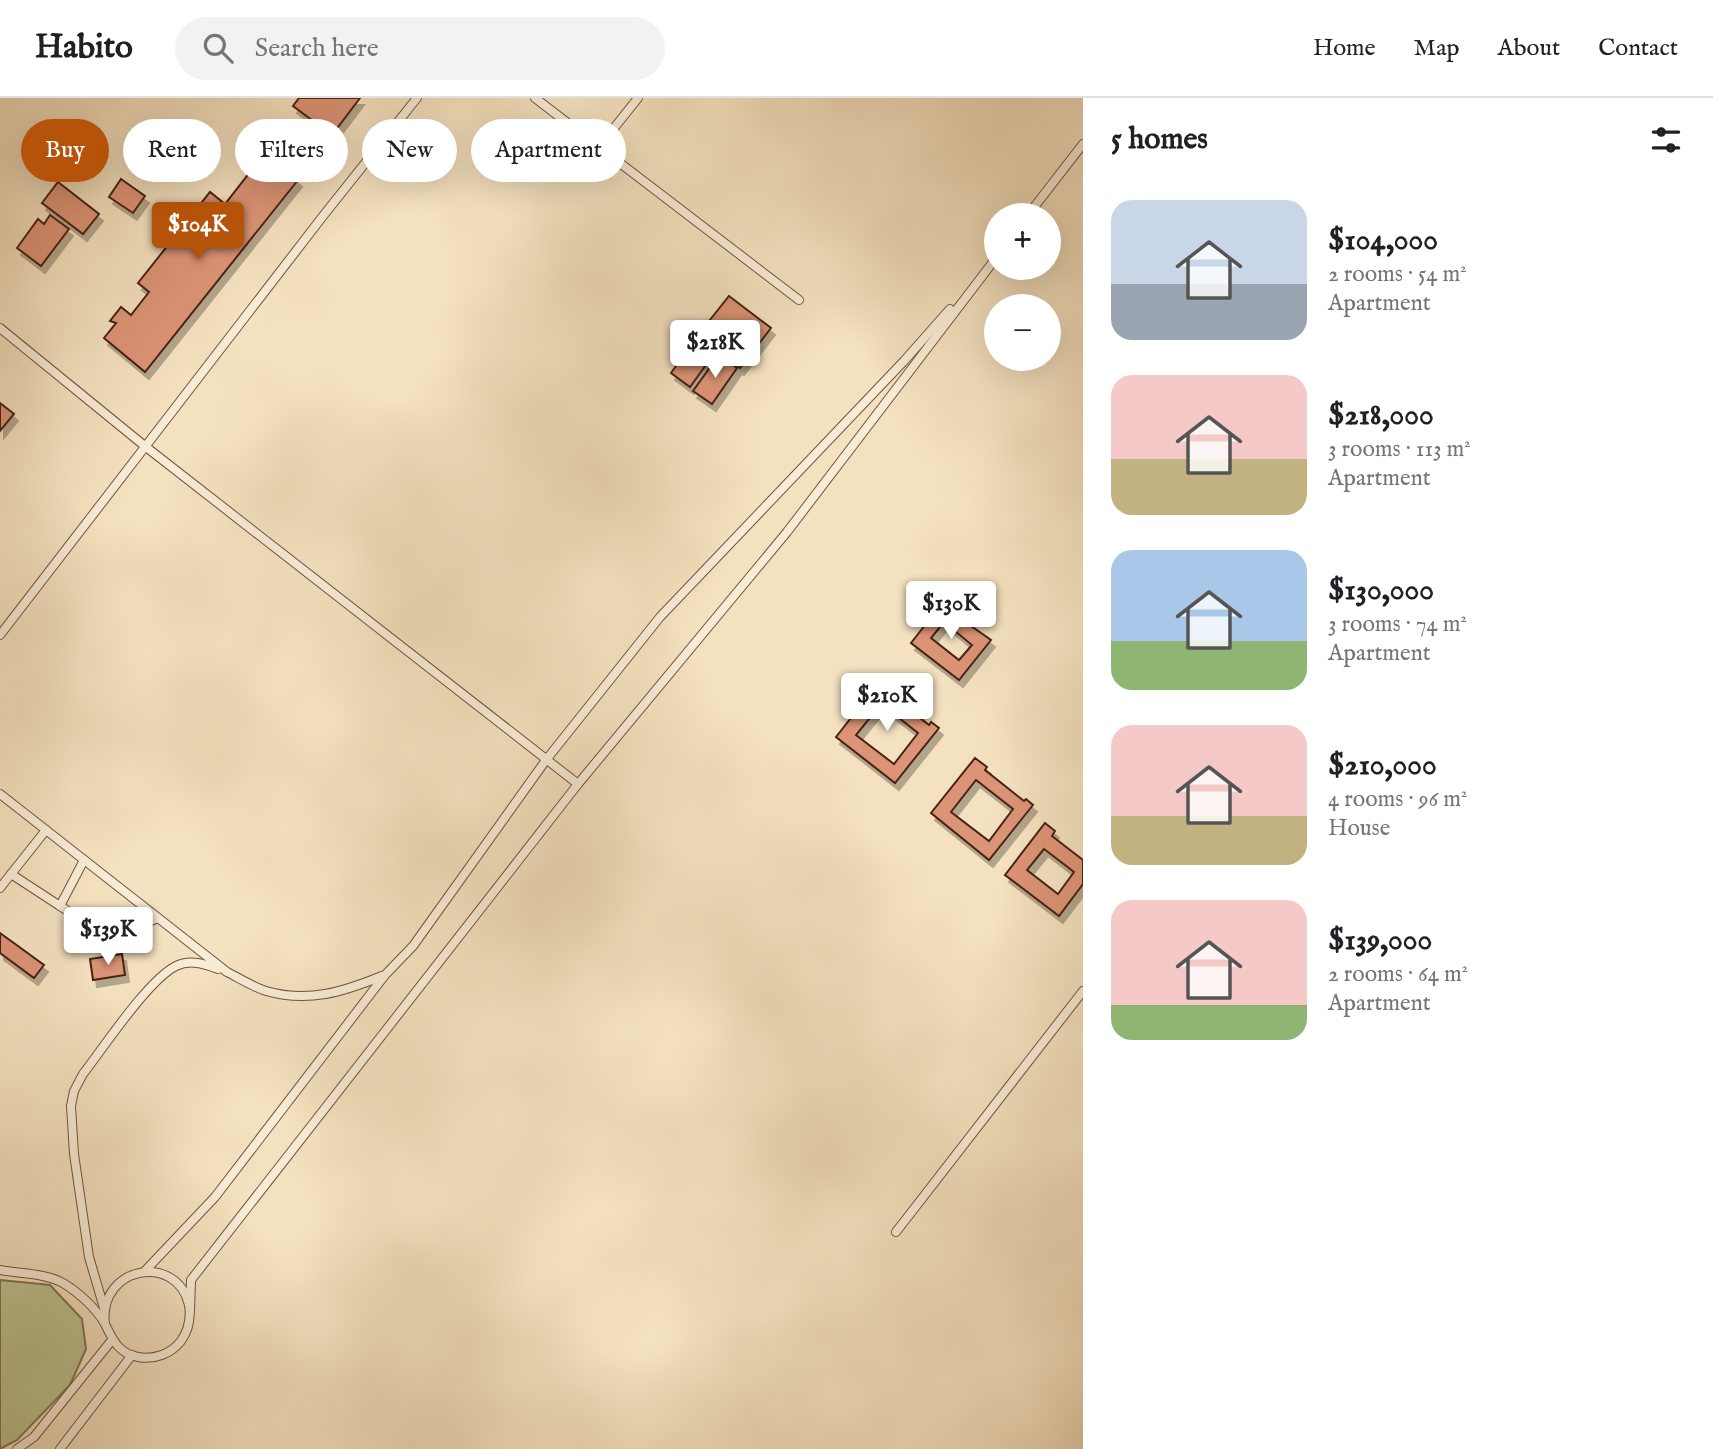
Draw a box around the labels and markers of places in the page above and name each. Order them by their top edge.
pin: $104K [149,202,247,262]
pin: $218K [666,320,764,380]
pin: $130K [902,582,1000,641]
pin: $210K [838,674,936,733]
pin: $139K [59,908,157,967]

